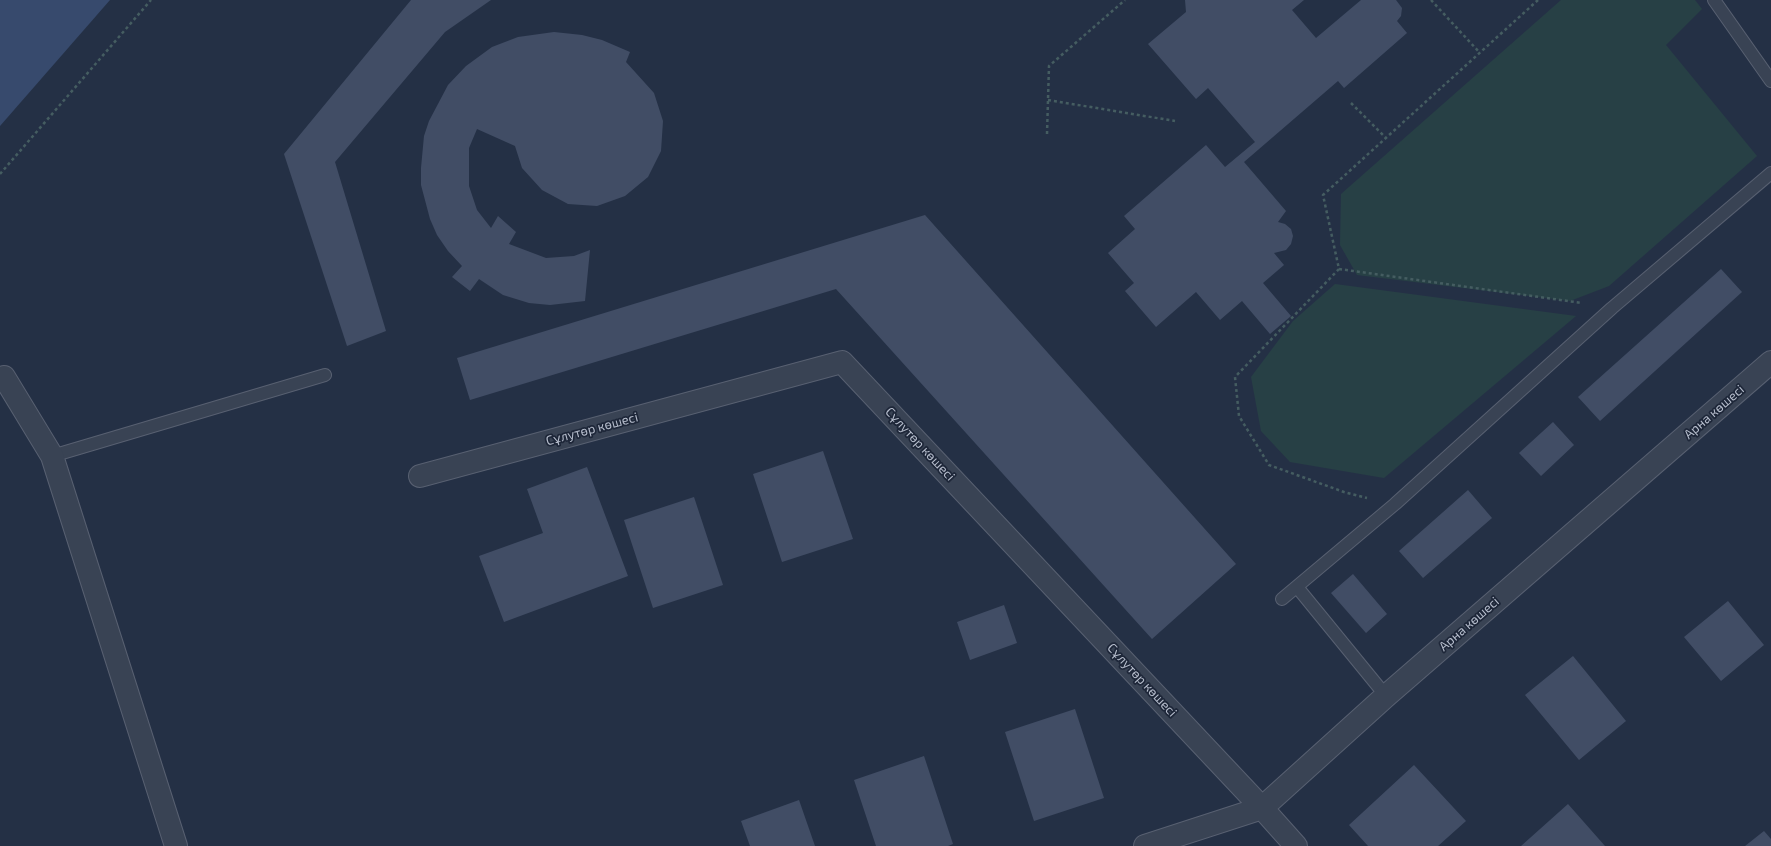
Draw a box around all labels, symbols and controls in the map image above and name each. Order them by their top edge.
street label: Арна көшесі [1681,382,1747,442]
street label: Сұлутөр көшесі [882,404,958,484]
street label: Сұлутөр көшесі [544,409,640,449]
street label: Арна көшесі [1436,594,1502,654]
street label: Сұлутөр көшесі [1104,640,1180,720]

